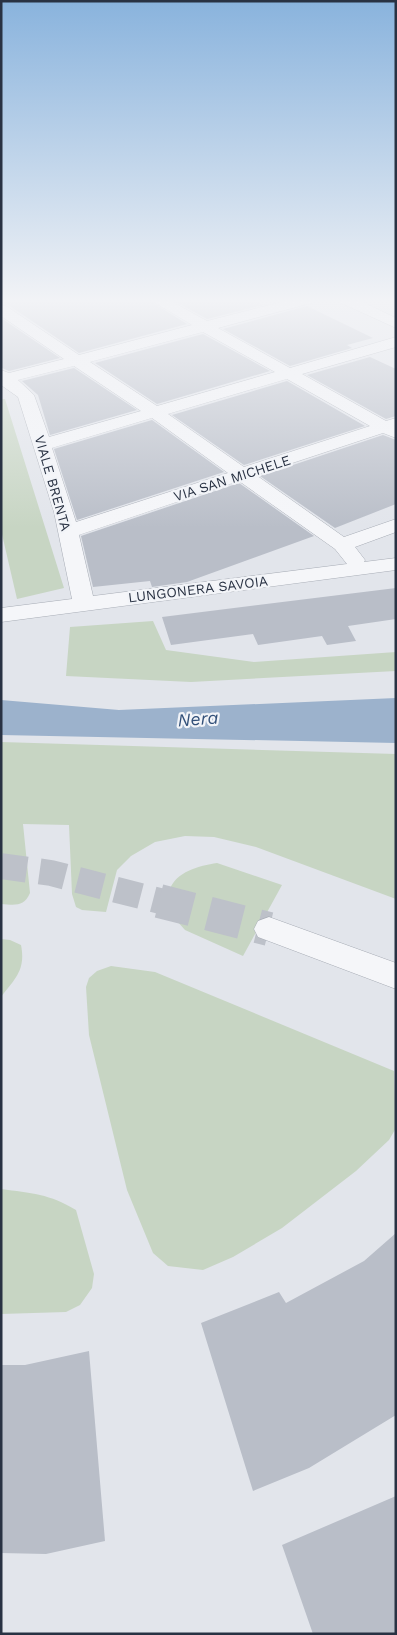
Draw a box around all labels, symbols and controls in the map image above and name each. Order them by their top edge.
street label: VIALE BRENTA [32,433,74,533]
street label: VIA SAN MICHELE [171,452,293,504]
street label: LUNGONERA SAVOIA [127,572,269,606]
water label: Nera [177,707,219,730]

